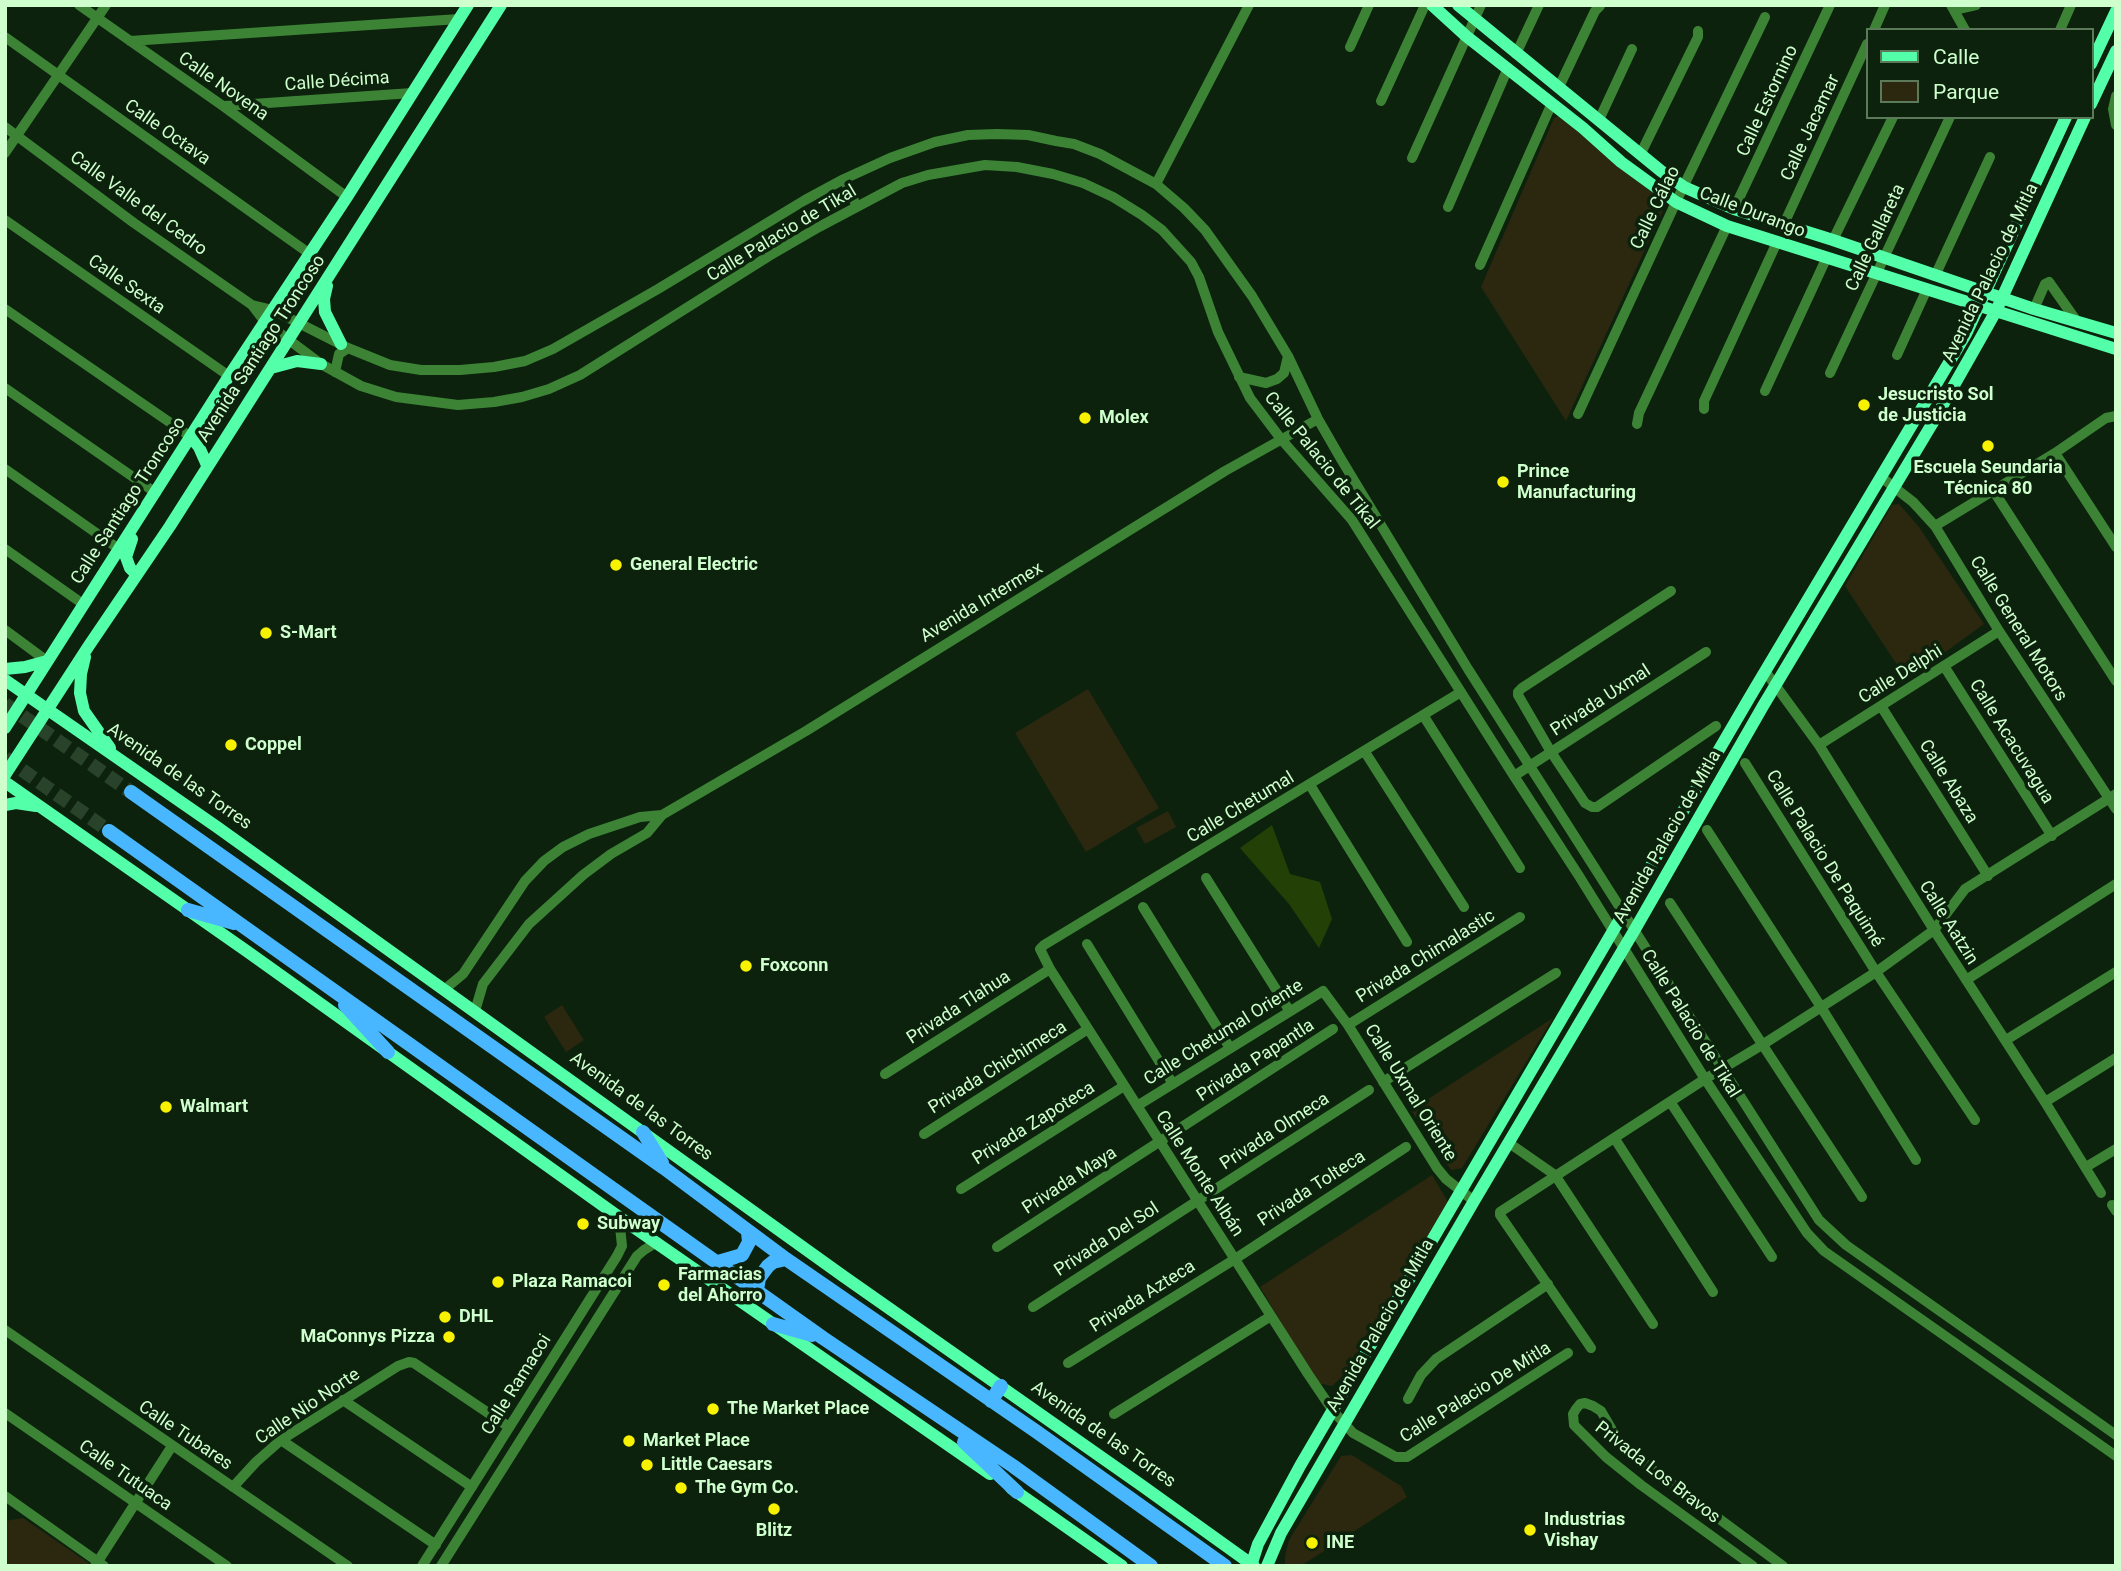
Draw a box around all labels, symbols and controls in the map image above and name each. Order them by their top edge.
legend [1866,28,2093,119]
street label: Calle Estornino [1733,42,1803,160]
text: Calle [1933,45,1979,69]
street label: Calle Novena [174,48,272,126]
street label: Calle Décima [284,68,390,96]
street label: Calle Jacamar [1777,71,1845,185]
text: Parque [1933,80,1999,104]
street label: Calle Octava [120,95,214,171]
street label: Calle Valle del Cedro [65,147,211,261]
street label: Calle Cálao [1627,163,1685,253]
street label: Avenida Palacio de Mitla [1938,180,2044,366]
street label: Calle Palacio de Tikal [703,181,861,287]
street label: Calle Gallareta [1842,181,1910,295]
street label: Calle Durango [1696,183,1808,243]
street label: Calle Sexta [83,251,169,319]
street label: Avenida Santiago Troncoso [193,251,331,447]
place label: Jesucristo Sol de Justicia [1878,384,1994,426]
street label: Calle Palacio de Tikal [1259,388,1383,534]
marker: Jesucristo Sol de Justicia [1856,397,1872,413]
place label: Molex [1099,407,1149,429]
marker: Molex [1077,410,1093,426]
street label: Calle Santiago Troncoso [67,413,191,589]
marker: Escuela Seundaria Técnica 80 [1980,438,1996,454]
place label: Escuela Seundaria Técnica 80 [1913,457,2063,500]
place label: Prince Manufacturing [1517,461,1636,504]
marker: Prince Manufacturing [1495,474,1511,490]
street label: Calle General Motors [1965,552,2071,706]
place label: General Electric [630,554,758,576]
marker: General Electric [608,557,624,573]
street label: Avenida Intermex [917,558,1047,648]
place label: S-Mart [280,622,337,644]
marker: S-Mart [258,625,274,641]
street label: Calle Delphi [1855,641,1947,709]
street label: Privada Uxmal [1547,661,1655,741]
street label: Calle Acacuvagua [1964,676,2058,808]
street label: Avenida de las Torres [103,719,255,835]
place label: Coppel [245,734,302,756]
street label: Calle Abaza [1914,736,1982,828]
marker: Coppel [223,737,239,753]
street label: Avenida Palacio de Mitla [1610,747,1726,927]
street label: Calle Palacio De Paquimé [1761,766,1887,952]
street label: Calle Chetumal [1183,768,1299,848]
street label: Calle Aatzin [1914,877,1982,969]
street label: Privada Chimalastic [1353,906,1499,1008]
street label: Calle Palacio de Tikal [1636,946,1744,1102]
place label: Foxconn [760,955,828,977]
marker: Foxconn [738,958,754,974]
street label: Privada Tlahua [903,966,1015,1050]
street label: Calle Chetumal Oriente [1140,975,1308,1091]
street label: Privada Papantla [1193,1015,1319,1107]
street label: Privada Chichimeca [925,1017,1071,1119]
street label: Calle Uxmal Oriente [1359,1021,1461,1165]
street label: Avenida de las Torres [565,1048,717,1166]
street label: Privada Zapoteca [969,1078,1099,1170]
street label: Privada Olmeca [1216,1089,1334,1175]
place label: Walmart [180,1096,248,1118]
marker: Walmart [158,1099,174,1115]
street label: Calle Monte Albán [1150,1107,1248,1241]
street label: Privada Maya [1019,1142,1121,1220]
street label: Privada Tolteca [1254,1146,1370,1232]
street label: Privada Del Sol [1051,1198,1163,1282]
place label: Subway [597,1213,660,1235]
marker: Subway [575,1216,591,1232]
street label: Avenida Palacio de Mitla [1323,1236,1439,1416]
street label: Privada Azteca [1086,1256,1200,1338]
place label: Farmacias del Ahorro [678,1264,762,1306]
place label: Plaza Ramacoi [512,1271,632,1293]
marker: Plaza Ramacoi [490,1274,506,1290]
marker: Farmacias del Ahorro [656,1277,672,1293]
place label: DHL [459,1306,493,1328]
marker: DHL [437,1309,453,1325]
place label: MaConnys Pizza [300,1326,435,1348]
marker: MaConnys Pizza [441,1329,457,1345]
street label: Calle Ramacoi [477,1331,557,1439]
street label: Calle Palacio De Mitla [1397,1338,1555,1448]
street label: Calle Nio Norte [252,1364,364,1450]
street label: Avenida de las Torres [1027,1377,1179,1493]
street label: Calle Tubares [134,1397,236,1475]
place label: The Market Place [727,1398,869,1420]
marker: The Market Place [705,1401,721,1417]
street label: Privada Los Bravos [1590,1417,1724,1529]
place label: Market Place [643,1430,750,1452]
marker: Market Place [621,1433,637,1449]
street label: Calle Tutuaca [74,1436,176,1516]
place label: Little Caesars [661,1454,772,1476]
marker: Little Caesars [639,1457,655,1473]
place label: The Gym Co. [695,1477,799,1499]
marker: The Gym Co. [673,1480,689,1496]
marker: Blitz [766,1501,782,1517]
place label: Industrias Vishay [1544,1509,1625,1552]
place label: Blitz [756,1520,792,1542]
marker: Industrias Vishay [1522,1522,1538,1538]
place label: INE [1326,1532,1354,1554]
marker: INE [1304,1535,1320,1551]

